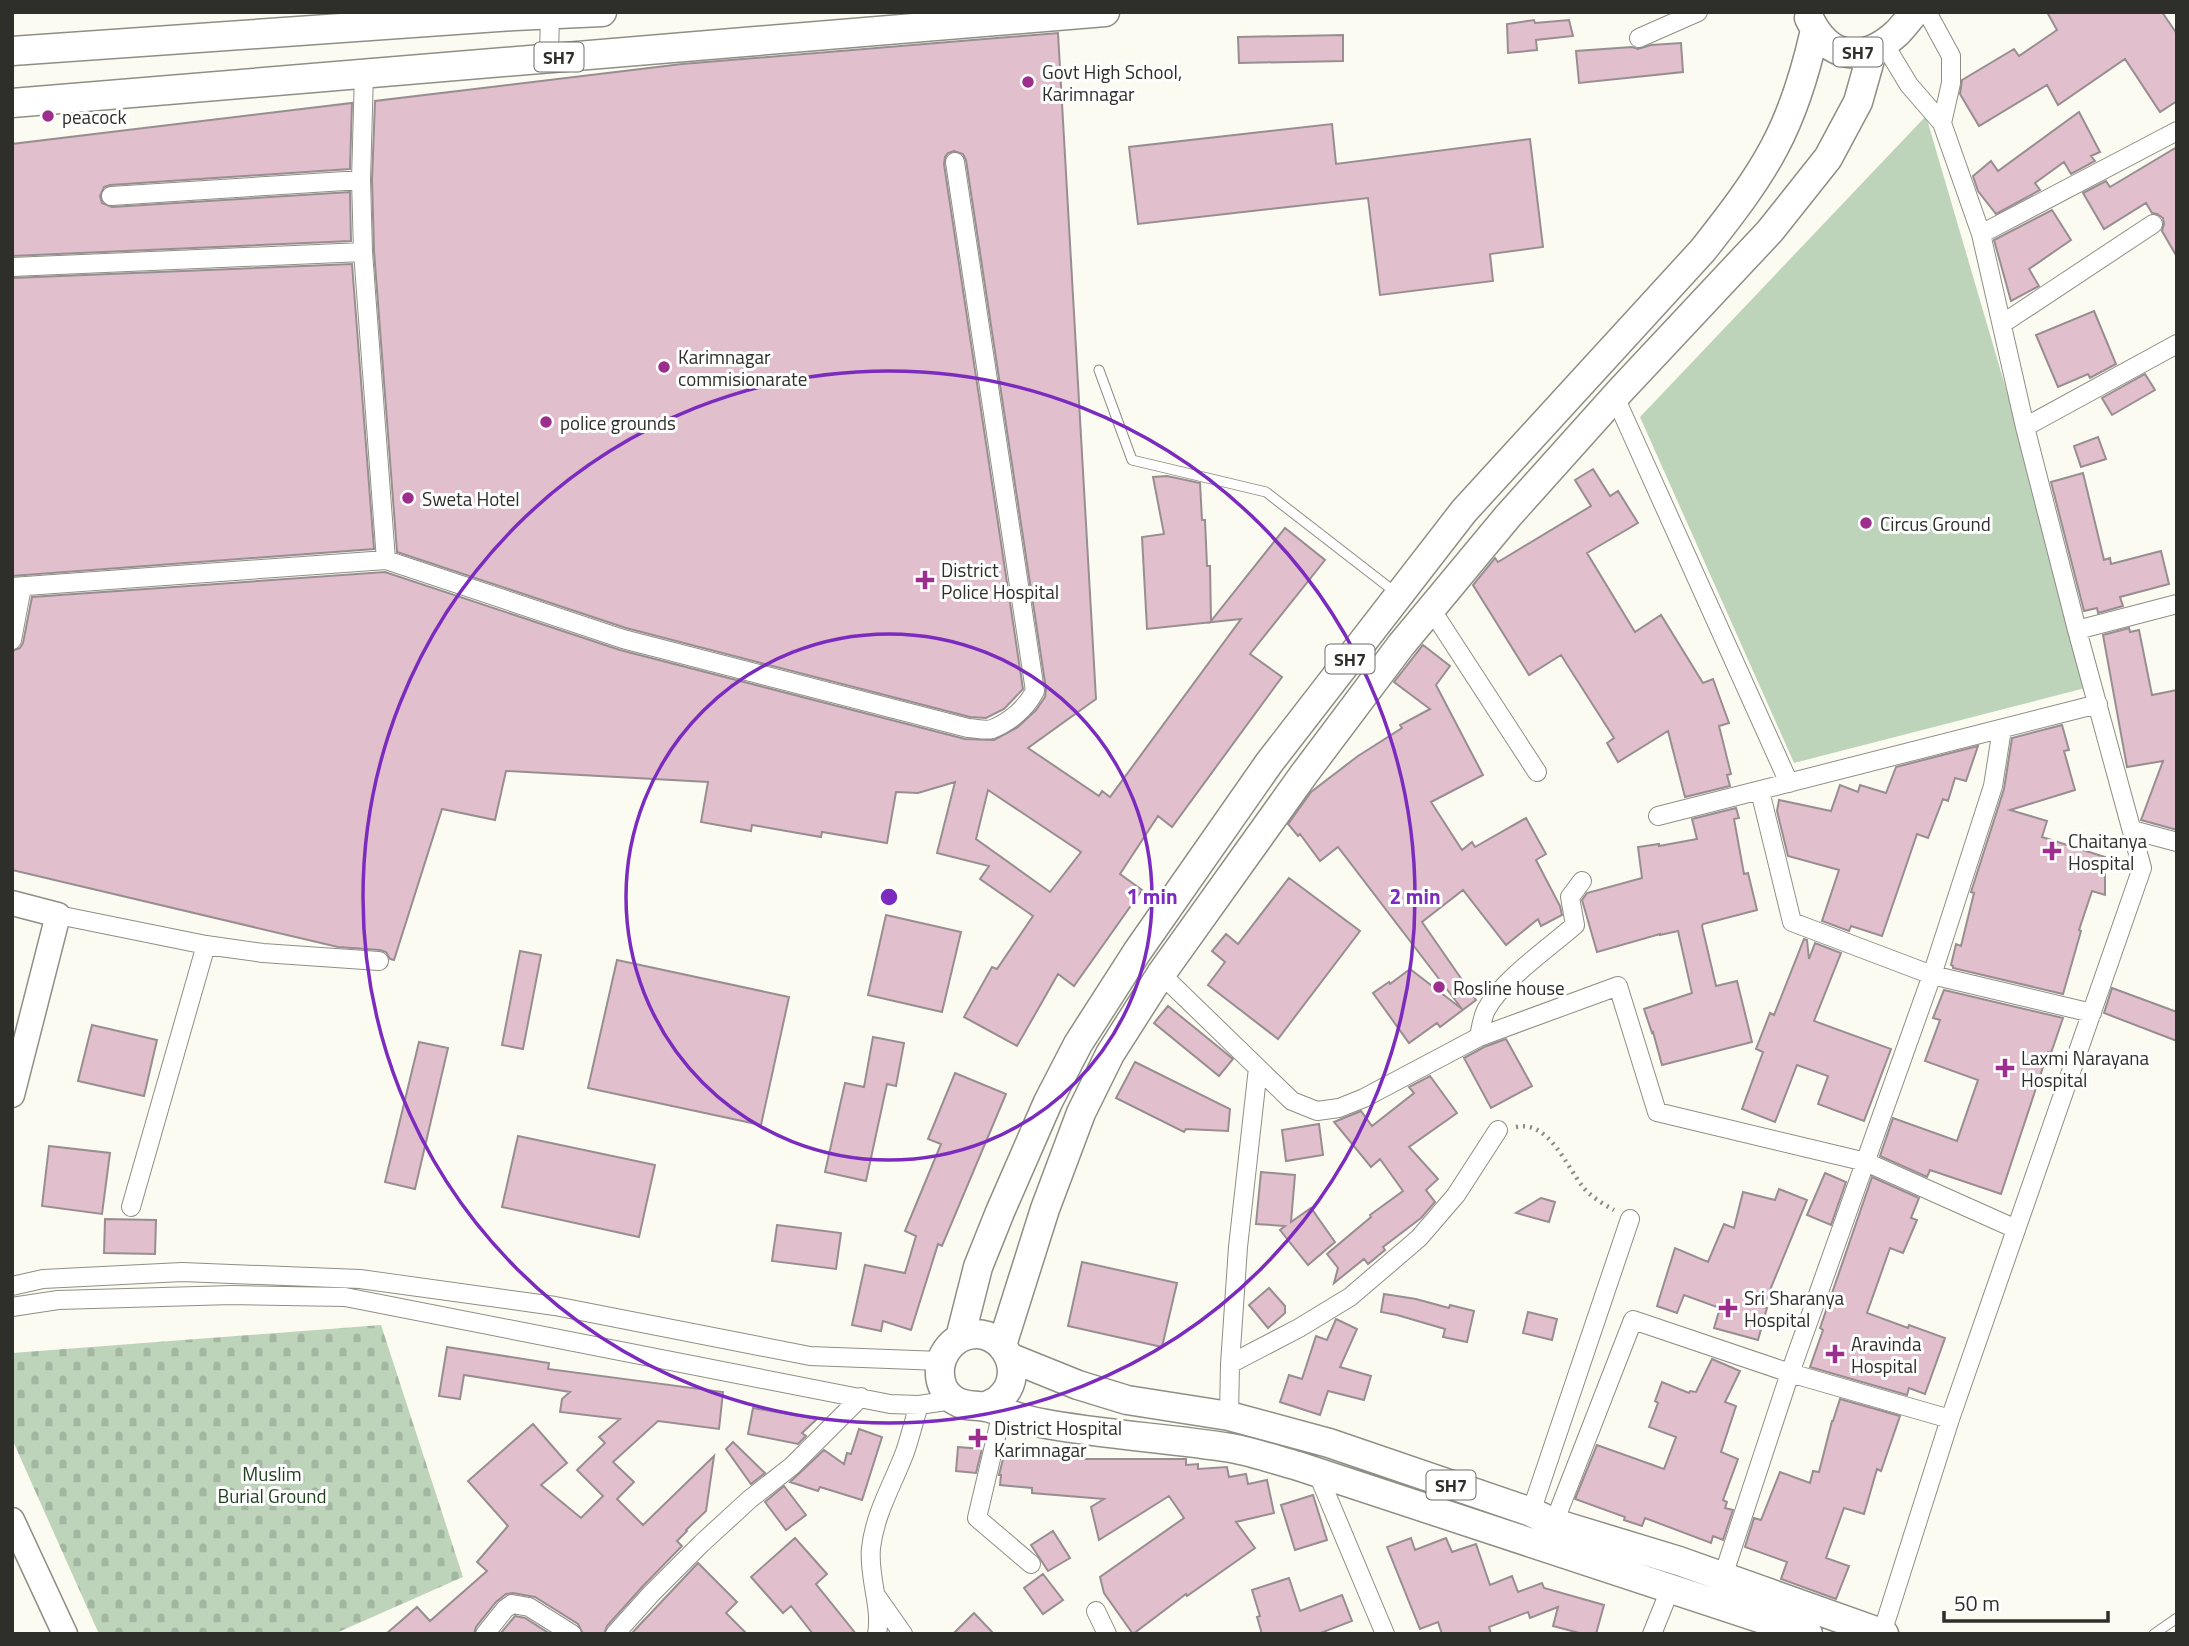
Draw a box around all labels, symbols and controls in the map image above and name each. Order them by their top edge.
road number: SH7 [1834,38,1882,66]
road number: SH7 [534,42,584,72]
place label: Govt High School, Karimnagar [1042,57,1182,108]
marker: Govt High School, Karimnagar [1020,74,1036,90]
place label: peacock [62,102,127,131]
marker: peacock [40,108,56,124]
place label: Karimnagar commisionarate [678,342,807,393]
marker: Karimnagar commisionarate [656,359,672,375]
place label: police grounds [560,408,676,437]
marker: police grounds [538,414,554,430]
place label: Sweta Hotel [422,484,520,513]
marker: Sweta Hotel [400,490,416,506]
place label: Circus Ground [1880,509,1991,538]
marker: Circus Ground [1858,515,1874,531]
place label: District Police Hospital [941,555,1059,606]
marker: District Police Hospital [915,570,935,590]
road number: SH7 [1326,644,1374,674]
place label: Chaitanya Hospital [2068,826,2148,877]
marker: Chaitanya Hospital [2042,841,2062,861]
text: 1 min [1126,880,1178,912]
text: 2 min [1389,880,1441,912]
centre of rings [877,885,901,909]
place label: Rosline house [1453,973,1565,1002]
marker: Rosline house [1431,979,1447,995]
place label: Laxmi Narayana Hospital [2021,1043,2150,1094]
marker: Laxmi Narayana Hospital [1995,1058,2015,1078]
place label: Sri Sharanya Hospital [1744,1283,1844,1334]
marker: Sri Sharanya Hospital [1718,1298,1738,1318]
place label: Aravinda Hospital [1851,1329,1922,1380]
marker: Aravinda Hospital [1825,1344,1845,1364]
place label: District Hospital Karimnagar [994,1413,1122,1464]
marker: District Hospital Karimnagar [968,1428,988,1448]
park label: Muslim Burial Ground [217,1459,327,1510]
road number: SH7 [1426,1470,1476,1500]
scale bar [1944,1580,2108,1624]
text: 50 m [1954,1587,2000,1619]

